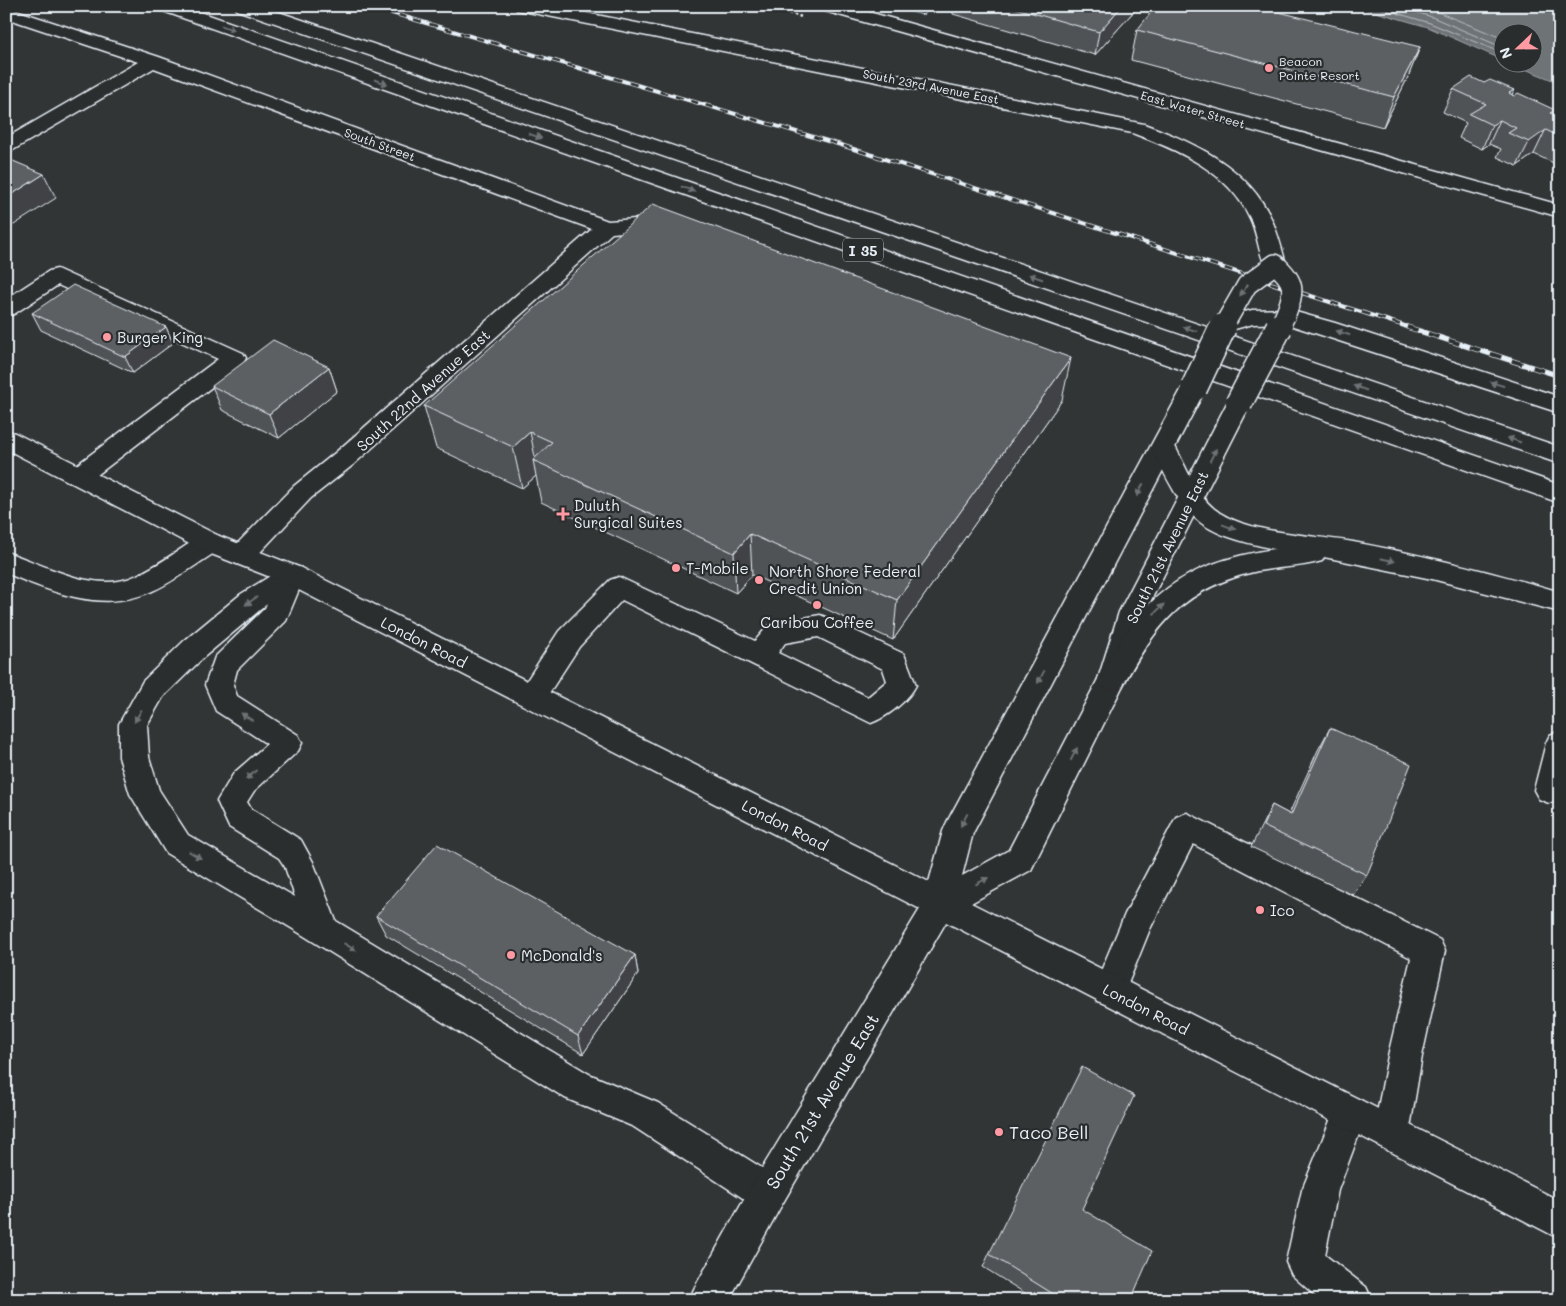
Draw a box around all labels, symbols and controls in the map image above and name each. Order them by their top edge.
north arrow [1494,22,1544,72]
one-way arrow [221,24,236,32]
text: N [1495,45,1516,62]
place label: Beacon Pointe Resort [1279,53,1360,83]
marker: Beacon Pointe Resort [1263,62,1275,74]
street label: South 23rd Avenue East [862,65,1000,107]
one-way arrow [374,79,389,86]
street label: East Water Street [1139,86,1247,132]
street label: South Street [342,124,418,164]
one-way arrow [528,132,543,140]
one-way arrow [681,185,696,193]
road number: I 35 [843,238,883,262]
one-way arrow [1028,273,1043,280]
one-way arrow [1239,283,1249,297]
street label: South 22nd Avenue East [352,325,494,455]
one-way arrow [1182,325,1197,333]
place label: Burger King [117,327,203,347]
one-way arrow [1335,329,1350,336]
marker: Burger King [101,331,113,343]
one-way arrow [1489,380,1504,388]
one-way arrow [1352,383,1367,391]
one-way arrow [1506,436,1521,443]
one-way arrow [1209,448,1217,462]
street label: South 21st Avenue East [1121,467,1213,627]
one-way arrow [1136,483,1145,497]
place label: Duluth Surgical Suites [574,495,683,532]
marker: Duluth Surgical Suites [556,507,570,521]
one-way arrow [1222,524,1237,531]
one-way arrow [1381,556,1396,564]
place label: T-Mobile [686,558,749,578]
place label: North Shore Federal Credit Union [769,561,921,598]
marker: T-Mobile [670,562,682,574]
marker: North Shore Federal Credit Union [753,574,765,586]
one-way arrow [244,596,258,606]
marker: Caribou Coffee [811,599,823,611]
one-way arrow [1152,604,1164,616]
street label: London Road [378,612,470,672]
place label: Caribou Coffee [760,612,874,632]
one-way arrow [1037,669,1045,684]
one-way arrow [133,709,142,722]
one-way arrow [241,712,254,722]
one-way arrow [1070,747,1078,761]
one-way arrow [245,770,258,781]
street label: London Road [739,795,831,855]
one-way arrow [959,813,968,826]
one-way arrow [189,851,202,860]
one-way arrow [975,877,989,885]
place label: Ico [1270,900,1294,920]
marker: Ico [1254,904,1266,916]
one-way arrow [344,943,357,952]
place label: McDonald's [521,945,603,965]
marker: McDonald's [505,949,517,961]
street label: London Road [1100,979,1192,1039]
street label: South 21st Avenue East [760,1009,884,1193]
place label: Taco Bell [1009,1120,1089,1144]
marker: Taco Bell [993,1126,1005,1138]

